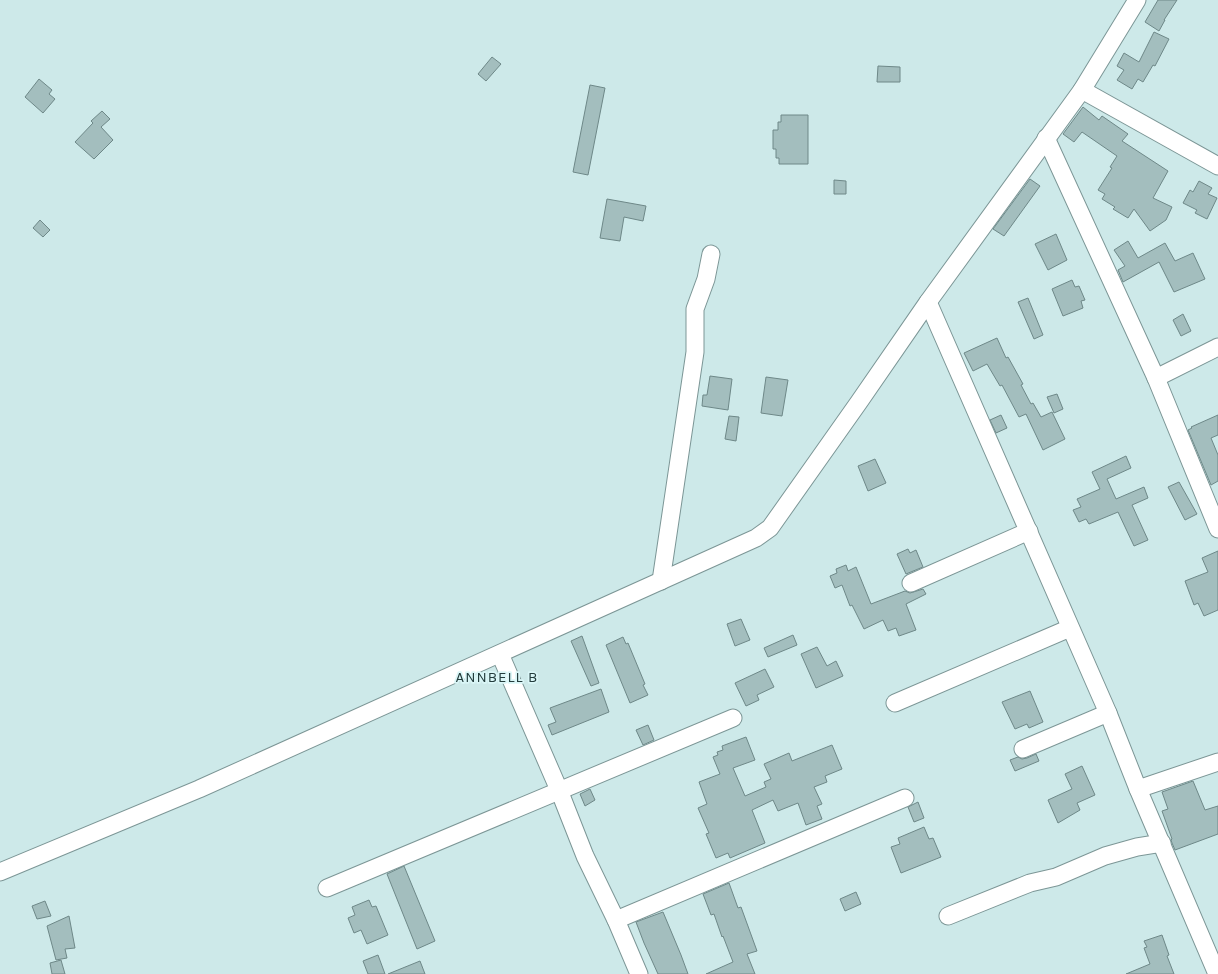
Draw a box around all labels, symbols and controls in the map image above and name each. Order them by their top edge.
district label: ANNBELL B [456,668,538,686]

